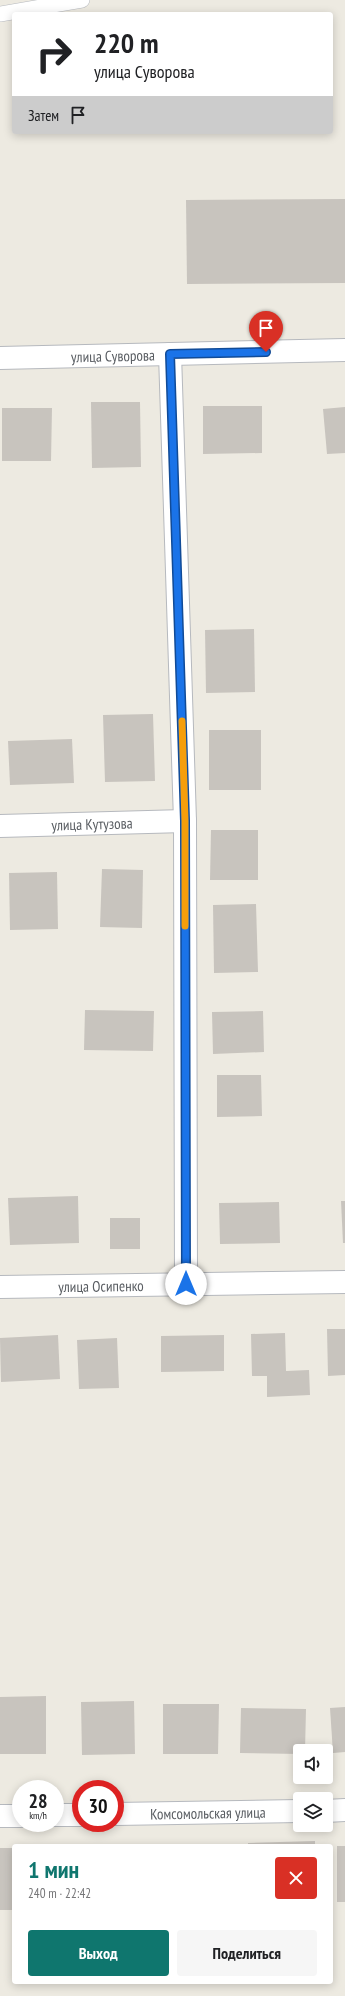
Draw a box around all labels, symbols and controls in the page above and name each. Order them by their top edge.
text: 220 m [94,24,158,61]
icon: right [28,28,80,80]
text: улица Суворова [94,60,195,83]
icon: arrive [67,104,89,126]
text: Затем [28,106,59,125]
pin [249,311,283,352]
icon: arrive [255,317,277,339]
street label: улица Суворова [71,345,155,366]
street label: улица Кутузова [51,813,133,834]
position arrow [165,1263,207,1305]
street label: улица Осипенко [58,1275,144,1296]
map controls [293,1744,333,1832]
button: sound [293,1744,333,1784]
speed limit sign: 30 [72,1780,124,1832]
text: 28 [28,1788,48,1814]
button: layers [293,1792,333,1832]
street label: Комсомольская улица [150,1802,266,1823]
text: km/h [29,1809,47,1822]
text: 1 мин [28,1854,79,1885]
button: close [275,1857,317,1899]
text: 240 m · 22:42 [28,1885,91,1902]
button: Выход [28,1930,169,1976]
button: Поделиться [177,1930,317,1976]

